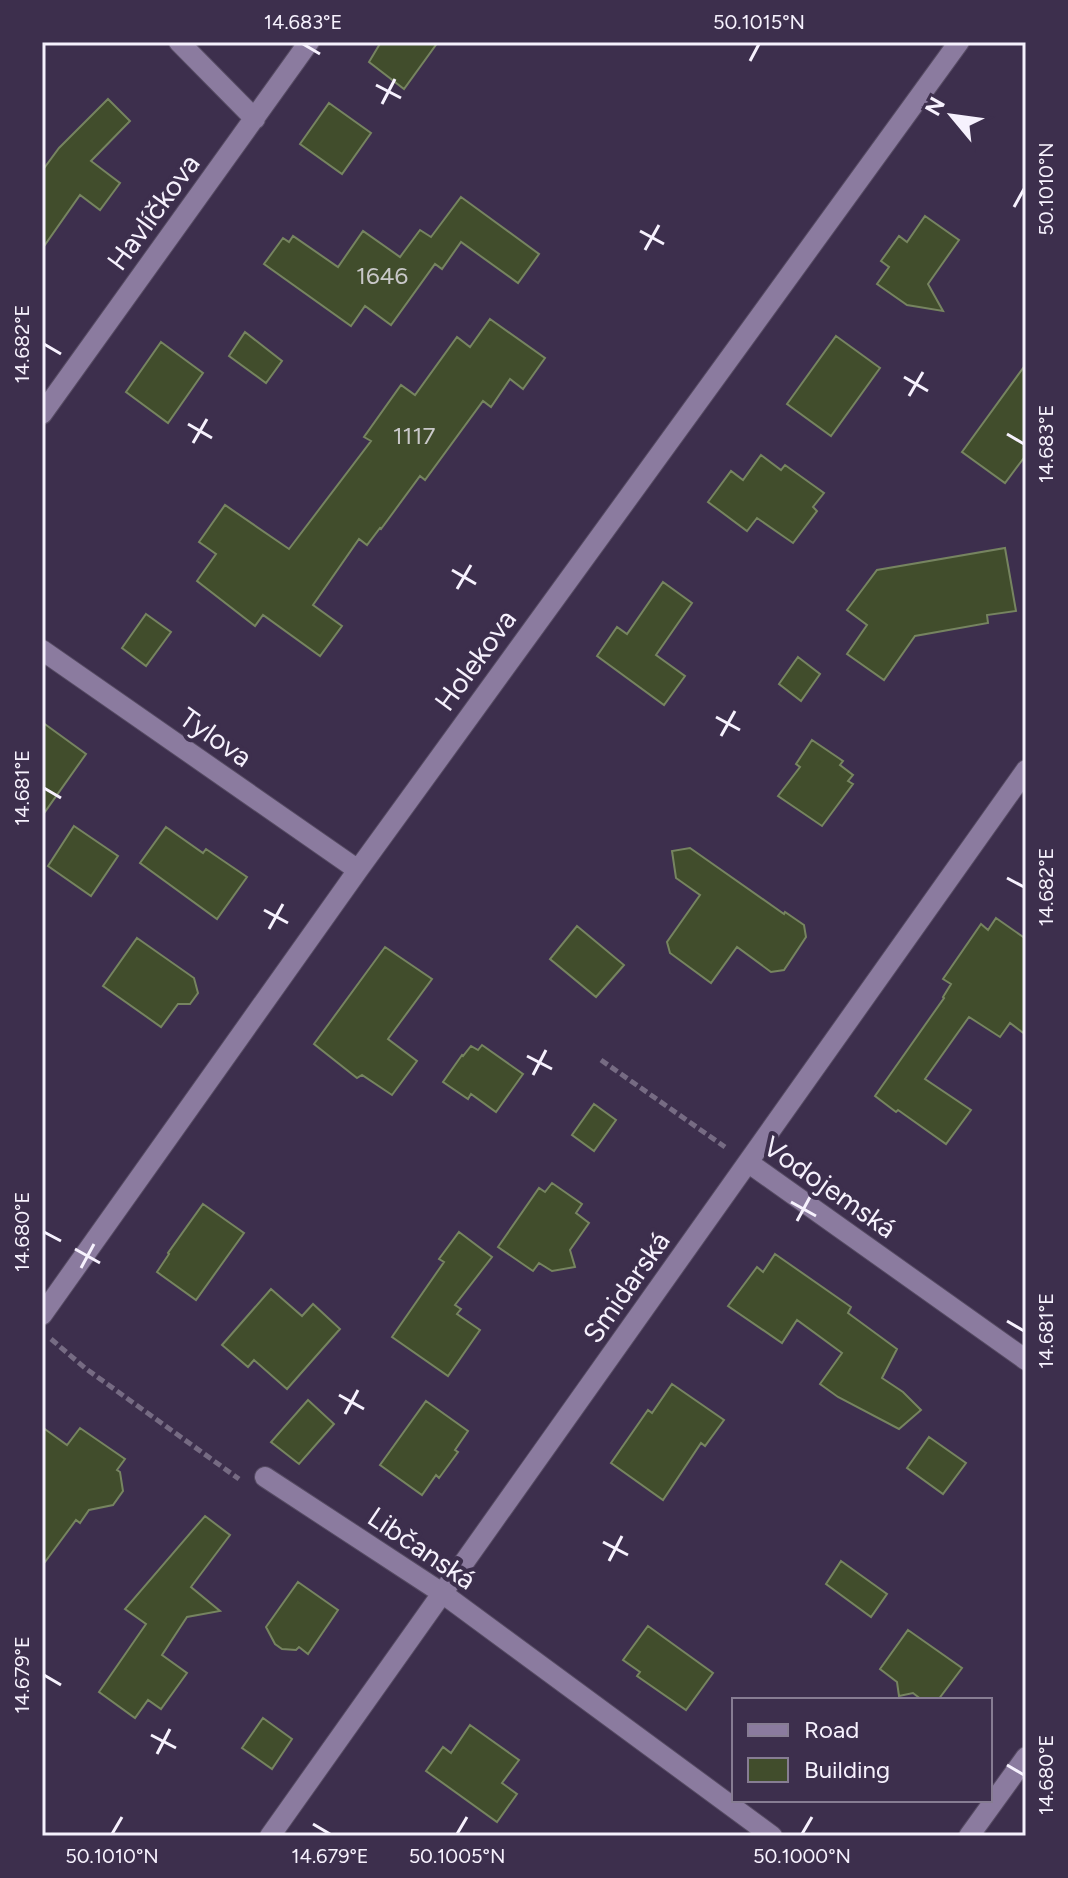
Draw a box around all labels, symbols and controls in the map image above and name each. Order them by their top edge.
text: 14.683°E [264,10,342,34]
text: 50.1015°N [713,10,805,34]
north arrow [912,76,992,156]
text: N [919,93,951,121]
text: 50.1010°N [1034,142,1058,236]
street label: Havlíčkova [100,147,206,277]
house number: 1646 [356,261,408,290]
text: 14.682°E [10,305,34,383]
text: 14.683°E [1034,405,1058,483]
house number: 1117 [393,421,435,450]
street label: Holekova [427,603,523,717]
street label: Tylova [173,700,259,774]
text: 14.681°E [10,750,34,826]
text: 14.682°E [1034,848,1058,926]
street label: Vodojemská [757,1129,903,1245]
text: 14.680°E [10,1192,34,1272]
street label: Smidarská [575,1225,677,1349]
text: 14.681°E [1034,1293,1058,1369]
street label: Libčanská [361,1499,483,1597]
text: 14.679°E [10,1636,34,1714]
legend [732,1698,992,1802]
text: Road [804,1715,859,1744]
text: 14.680°E [1034,1735,1058,1815]
text: Building [804,1755,890,1784]
text: 50.1010°N [65,1844,159,1868]
text: 14.679°E [291,1844,369,1868]
text: 50.1005°N [409,1844,505,1868]
text: 50.1000°N [753,1844,851,1868]

